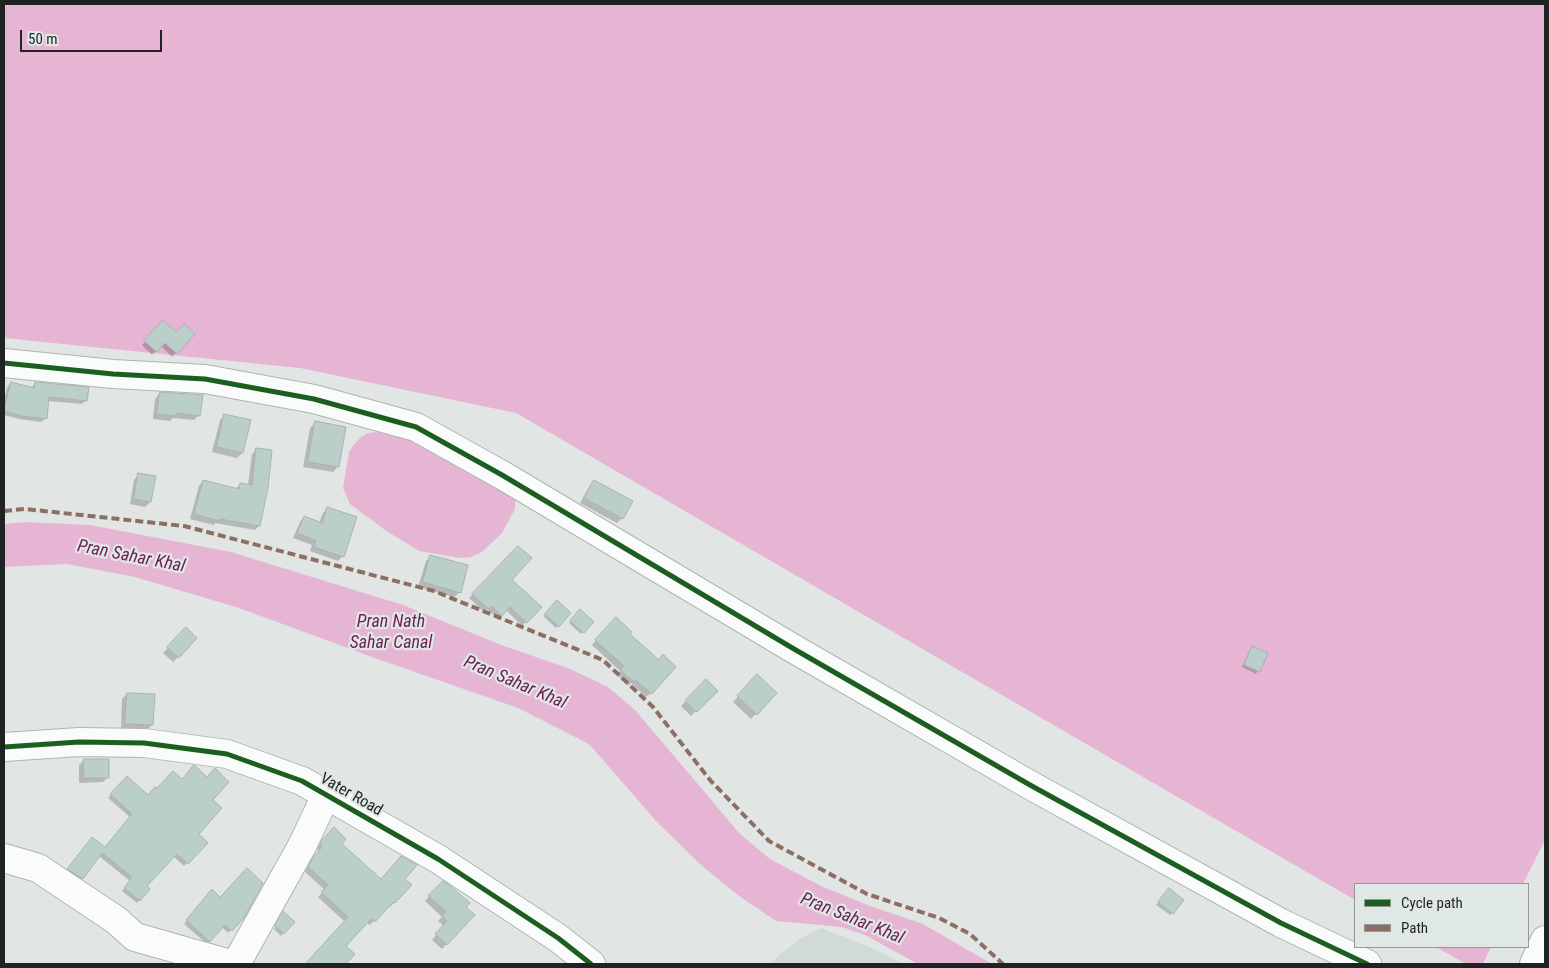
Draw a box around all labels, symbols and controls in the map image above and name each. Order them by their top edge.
scale bar [22,20,165,52]
text: 50 m [28,30,58,48]
water label: Pran Sahar Khal [75,536,187,578]
water label: Pran Nath Sahar Canal [350,611,432,654]
water label: Pran Sahar Khal [460,652,570,714]
street label: Vater Road [316,769,386,821]
legend [1354,883,1529,948]
water label: Pran Sahar Khal [797,888,907,950]
text: Cycle path [1401,894,1463,912]
text: Path [1401,919,1428,937]

